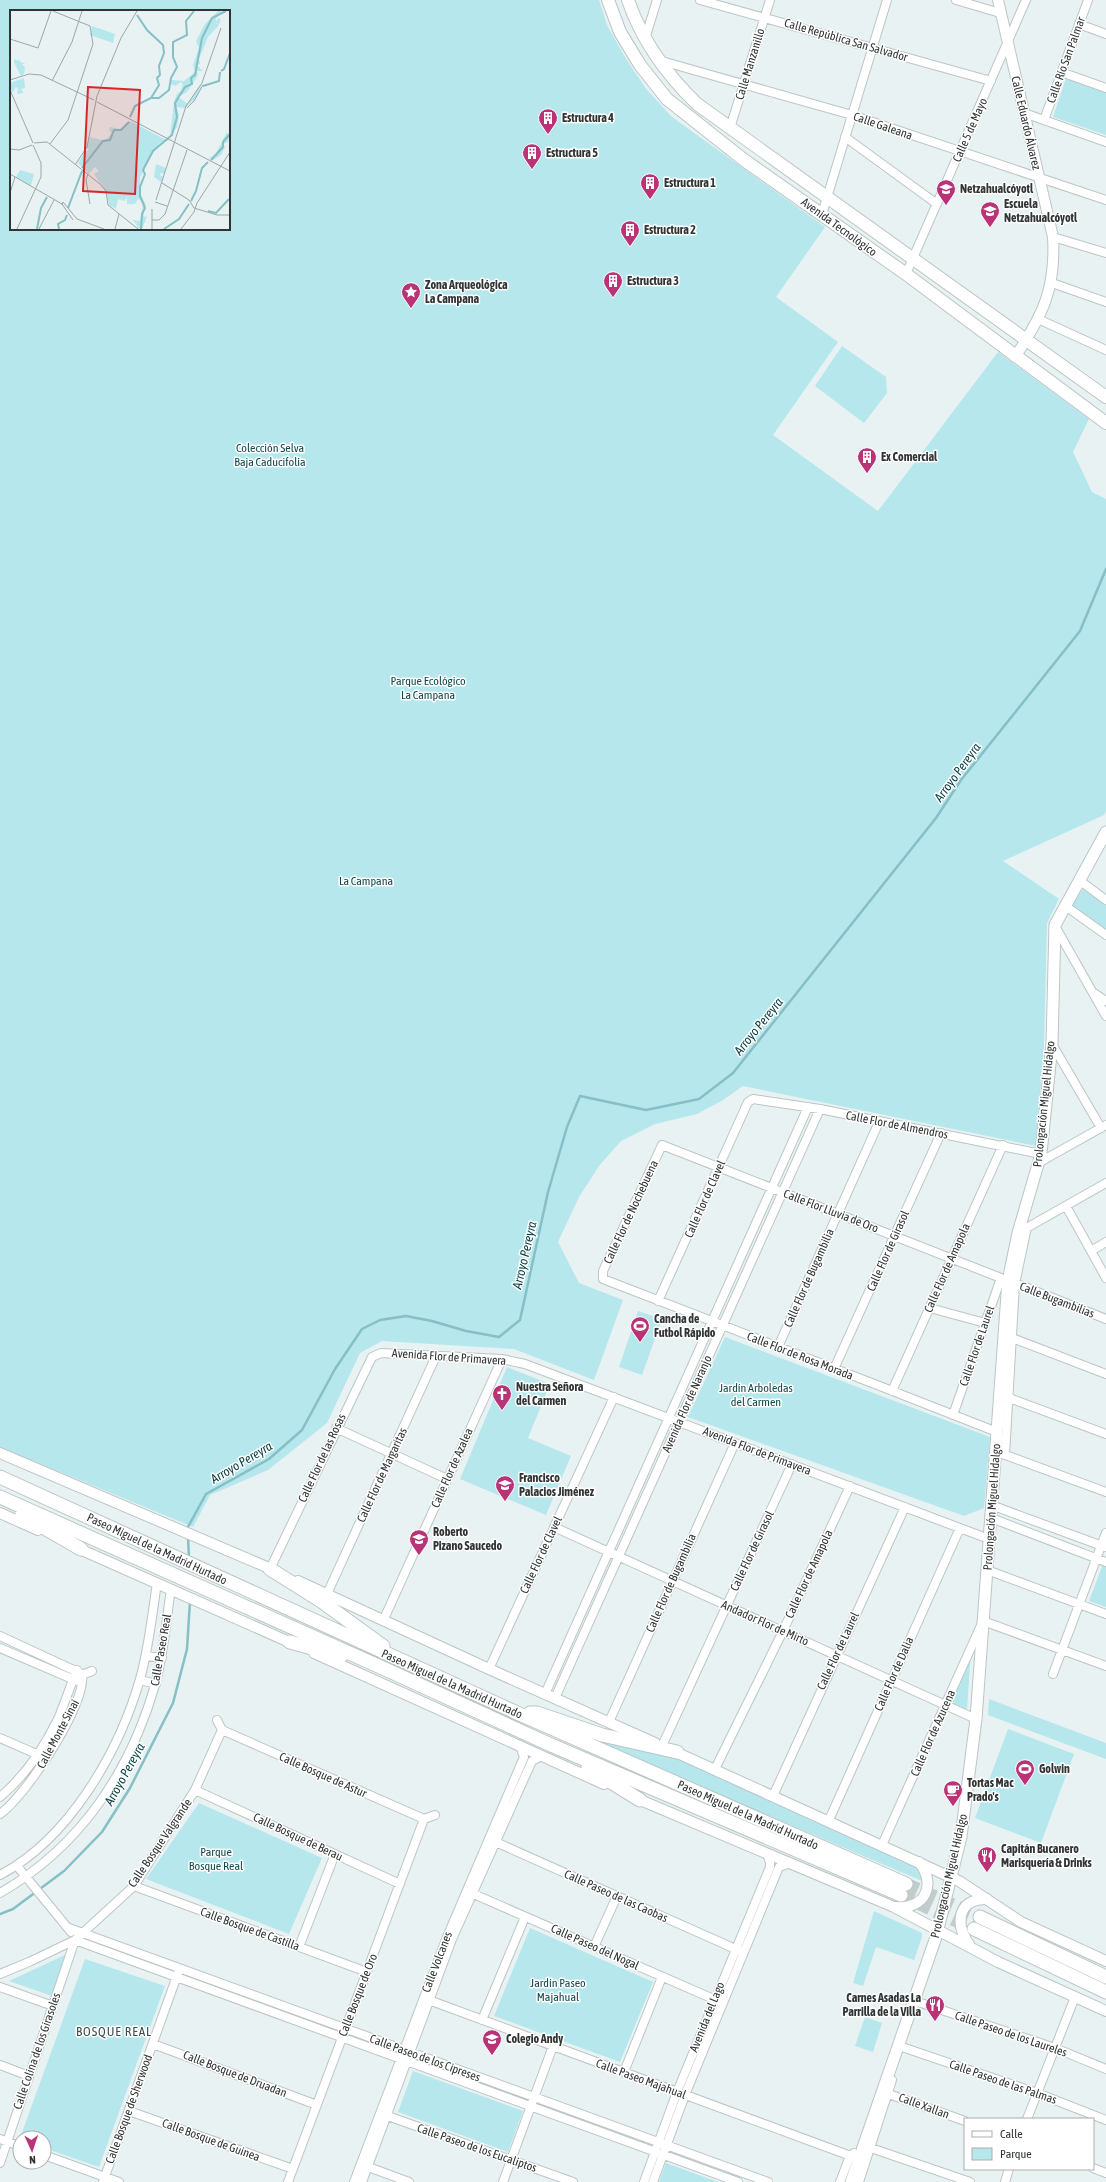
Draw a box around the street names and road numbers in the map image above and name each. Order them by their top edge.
street label: Calle Río San Palmar [1044,15,1088,105]
street label: Calle República San Salvador [783,16,910,64]
street label: Calle Manzanillo [732,26,768,101]
street label: Calle Eduardo Álvarez [1008,75,1044,172]
street label: Calle 5 de Mayo [950,96,990,164]
street label: Calle Galeana [852,109,914,143]
street label: Avenida Tecnológico [798,195,880,259]
street label: Prolongación Miguel Hidalgo [1030,1040,1058,1168]
street label: Calle Flor de Almendros [845,1108,949,1142]
street label: Calle Flor de Clavel [682,1157,729,1240]
street label: Calle Flor de Nochebuena [601,1158,661,1266]
street label: Calle Flor Lluvia de Oro [782,1186,881,1236]
street label: Calle Flor de Girasol [864,1208,912,1294]
street label: Calle Flor de Amapola [921,1221,973,1315]
street label: Calle Flor de Bugambilia [781,1227,837,1329]
street label: Calle Bugambilias [1018,1279,1096,1321]
street label: Calle Flor de Laurel [957,1303,998,1388]
street label: Calle Flor de Rosa Morada [745,1329,855,1383]
street label: Avenida Flor de Primavera [391,1346,507,1368]
street label: Avenida Flor de Naranjo [659,1353,715,1455]
street label: Calle Flor de las Rosas [295,1411,349,1505]
street label: Avenida Flor de Primavera [701,1424,813,1478]
street label: Calle Flor de Margaritas [354,1426,410,1524]
street label: Calle Flor de Azalea [428,1426,476,1510]
street label: Prolongación Miguel Hidalgo [981,1443,1003,1571]
street label: Calle Flor de Girasol [727,1508,777,1593]
street label: Paseo Miguel de la Madrid Hurtado [85,1510,230,1588]
street label: Calle Flor de Clavel [517,1514,565,1596]
street label: Calle Flor de Amapola [782,1528,836,1620]
street label: Calle Flor de Bugambilia [643,1532,699,1634]
street label: Andador Flor de Mirto [719,1597,811,1649]
street label: Calle Flor de Laurel [814,1609,862,1692]
street label: Calle Paseo Real [148,1612,174,1687]
street label: Calle Flor de Dalia [871,1635,917,1713]
street label: Paseo Miguel de la Madrid Hurtado [379,1647,525,1722]
street label: Calle Flor de Azucena [908,1688,958,1778]
street label: Calle Monte Sinai [34,1697,82,1771]
street label: Calle Bosque de Astur [277,1749,369,1801]
street label: Paseo Miguel de la Madrid Hurtado [675,1778,821,1853]
street label: Calle Bosque Valgrande [125,1796,195,1890]
street label: Calle Bosque de Berau [251,1810,345,1864]
street label: Prolongación Miguel Hidalgo [928,1812,970,1939]
street label: Calle Paseo de las Caobas [562,1867,670,1925]
street label: Calle Bosque de Castilla [198,1905,302,1953]
street label: Calle Paseo del Nogal [549,1921,642,1973]
street label: Calle Volcanes [419,1930,455,1994]
street label: Calle Bosque de Oro [336,1951,380,2038]
street label: Avenida del Lago [687,1980,728,2054]
street label: Calle Colina de los Girasoles [10,1991,64,2111]
street label: Calle Paseo de los Laureles [953,2008,1069,2060]
street label: Calle Paseo de los Cipreses [368,2031,482,2085]
street label: Calle Bosque de Druadan [181,2048,289,2100]
street label: Calle Bosque de Sherwood [103,2053,155,2165]
street label: Calle Paseo Majahual [594,2056,689,2102]
street label: Calle Paseo de las Palmas [947,2057,1059,2107]
street label: Calle Xallan [897,2090,951,2122]
street label: Calle Bosque de Guinea [160,2116,262,2164]
street label: Calle Paseo de los Eucaliptos [415,2121,539,2175]

